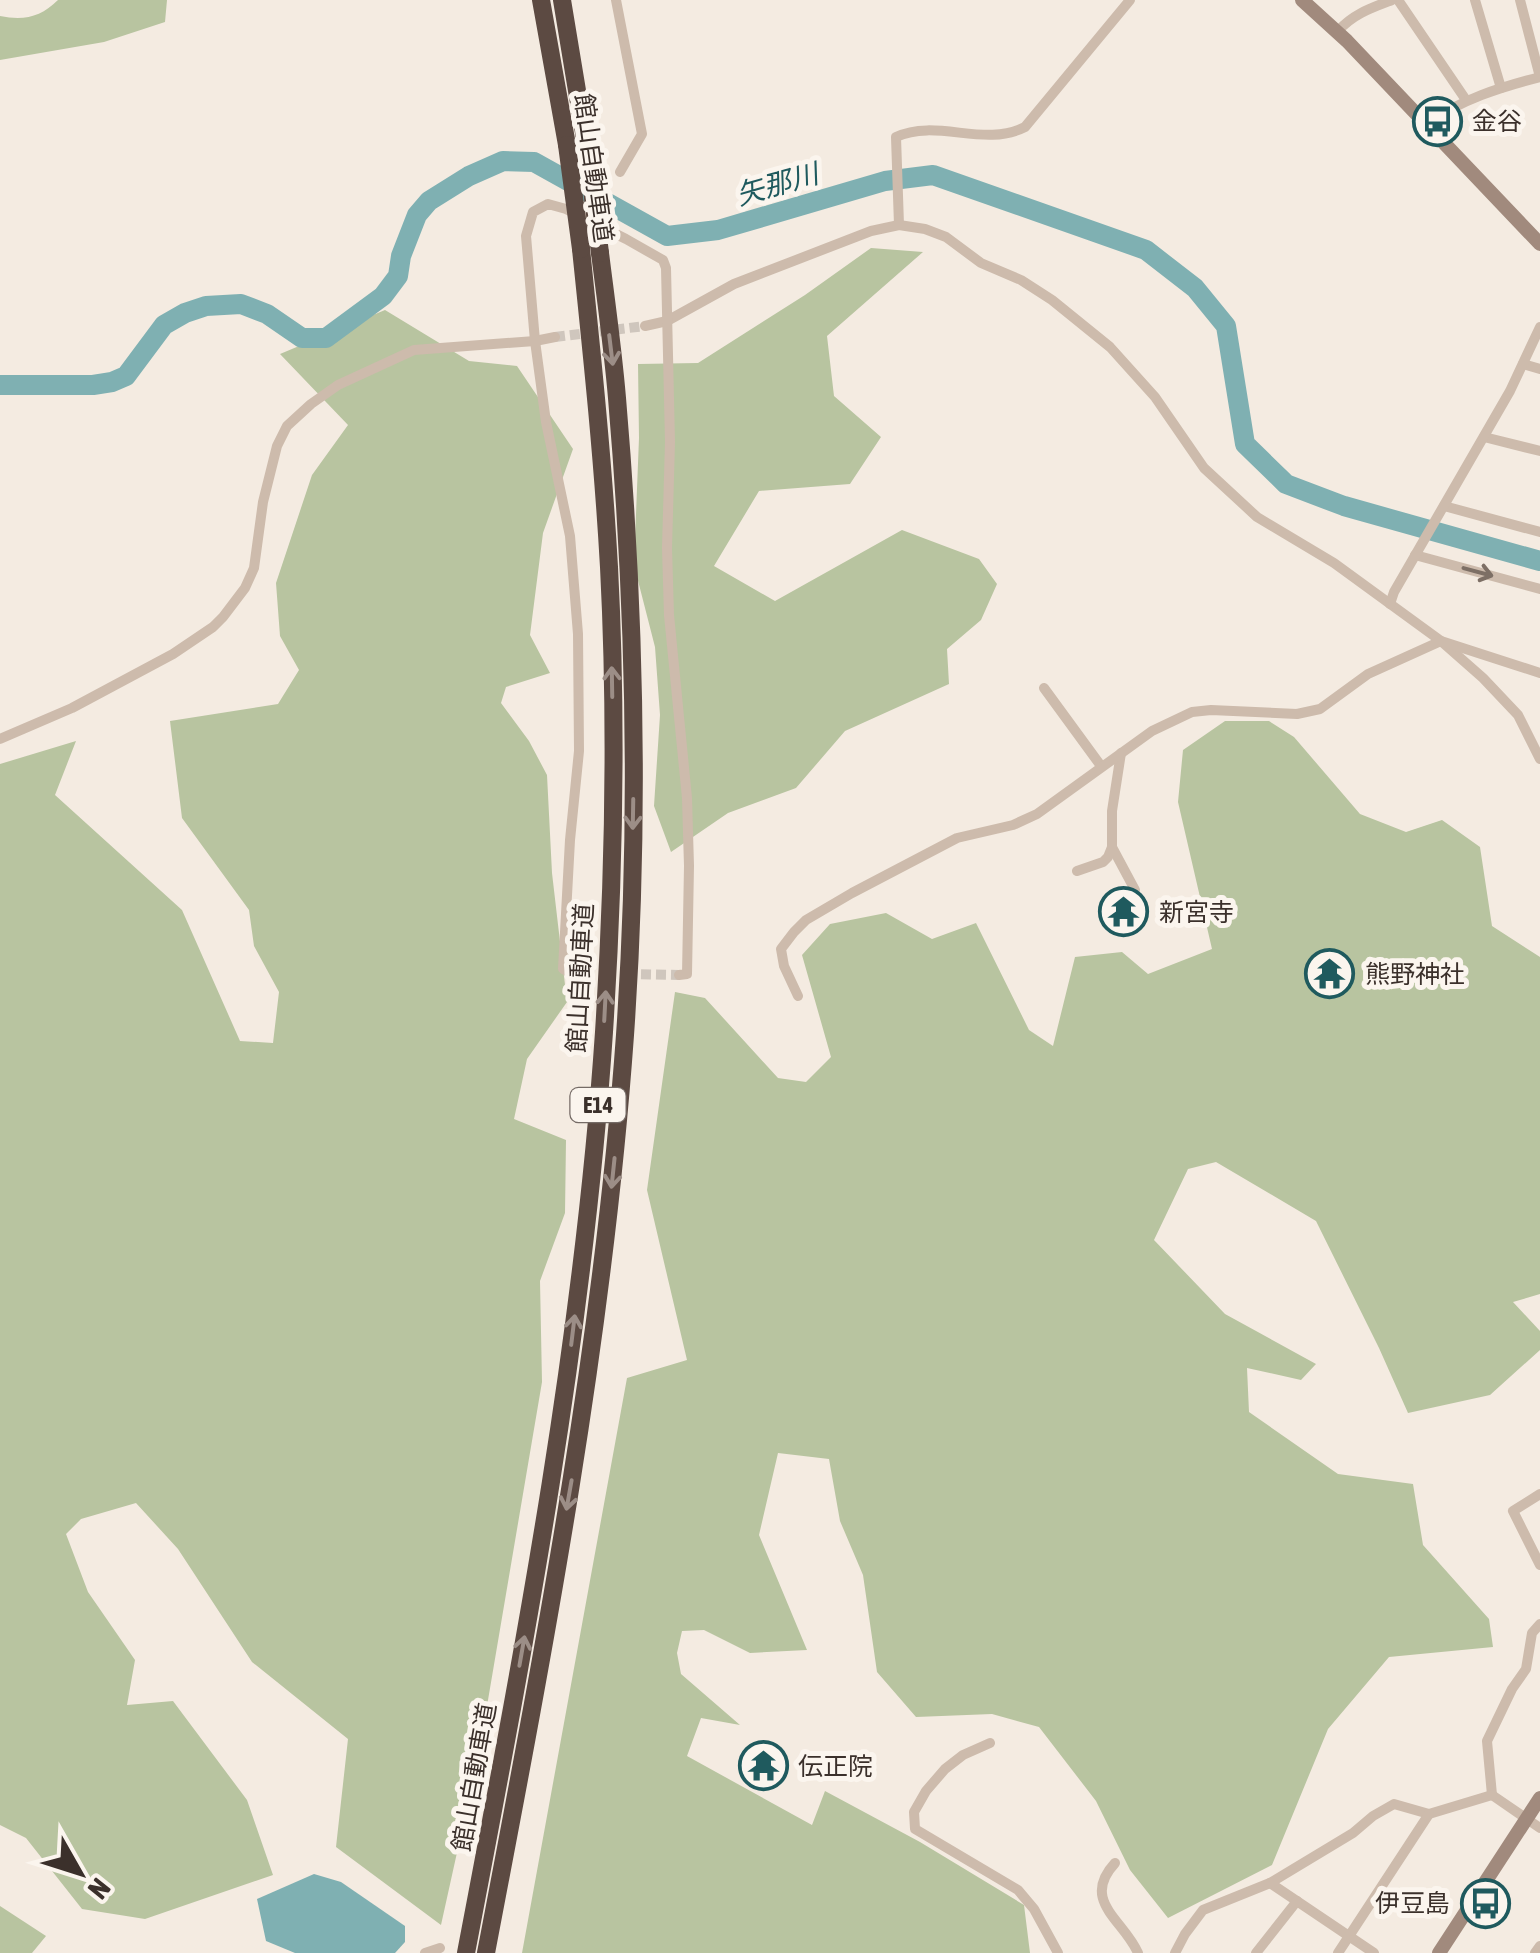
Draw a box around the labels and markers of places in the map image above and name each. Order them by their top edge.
bus stop icon: 金谷 [1411,95,1463,147]
place label: 金谷 [1472,107,1522,135]
temple icon: 新宮寺 [1098,886,1150,938]
place label: 新宮寺 [1159,898,1234,926]
temple icon: 熊野神社 [1304,948,1356,1000]
place label: 熊野神社 [1365,960,1465,988]
temple icon: 伝正院 [737,1740,789,1792]
place label: 伝正院 [798,1752,873,1780]
bus stop icon: 伊豆島 [1459,1877,1511,1929]
place label: 伊豆島 [1375,1889,1450,1917]

